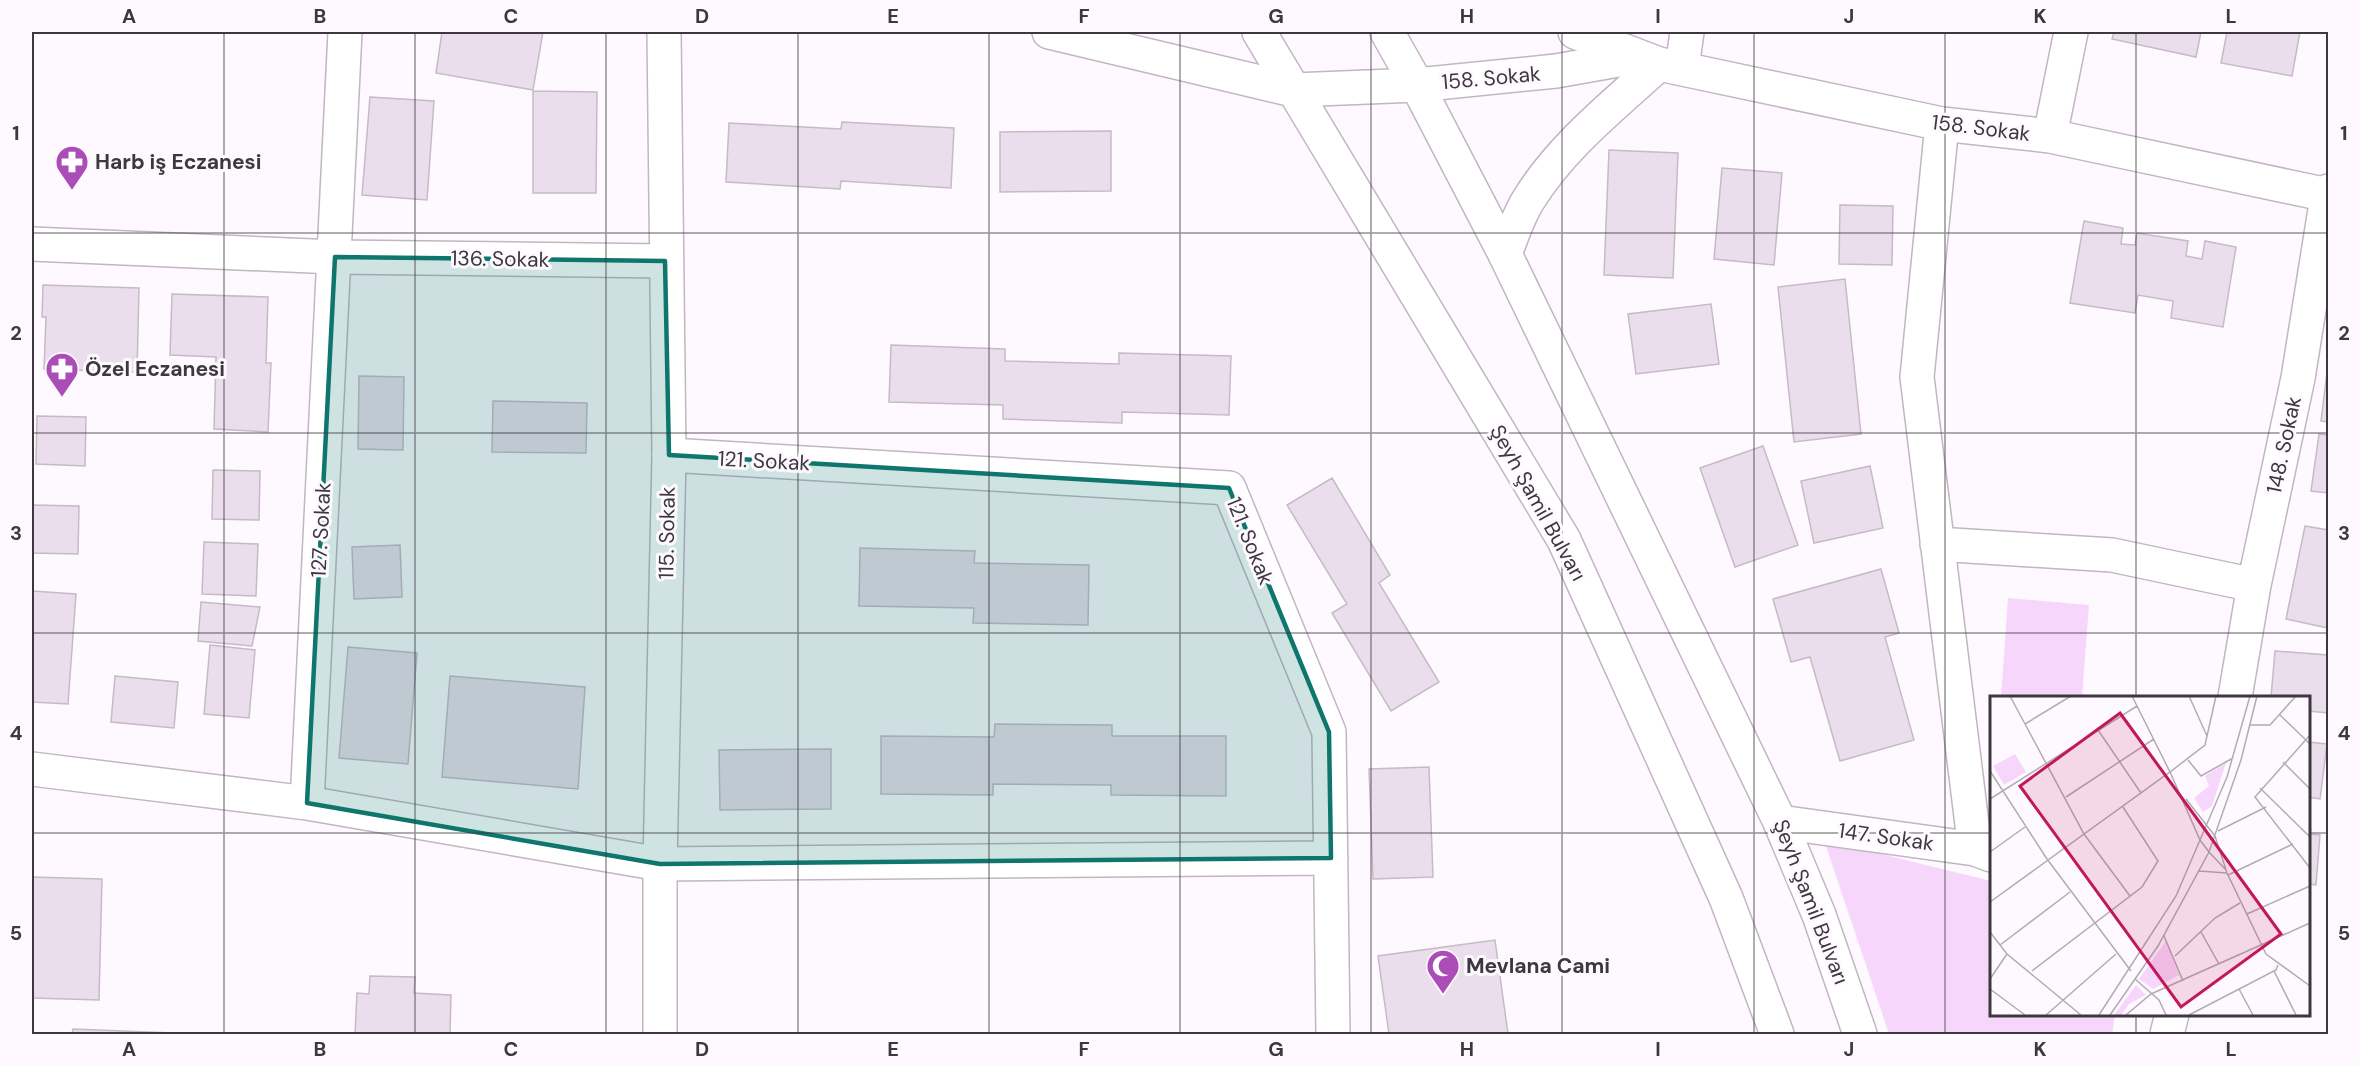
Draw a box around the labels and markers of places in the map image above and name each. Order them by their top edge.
pharmacy icon: Harb iş Eczanesi [54,144,90,191]
place label: Harb iş Eczanesi [95,148,262,176]
pharmacy icon: Özel Eczanesi [44,351,80,398]
place label: Özel Eczanesi [85,355,225,383]
mosque icon: Mevlana Cami [1425,948,1461,995]
place label: Mevlana Cami [1466,952,1610,980]

